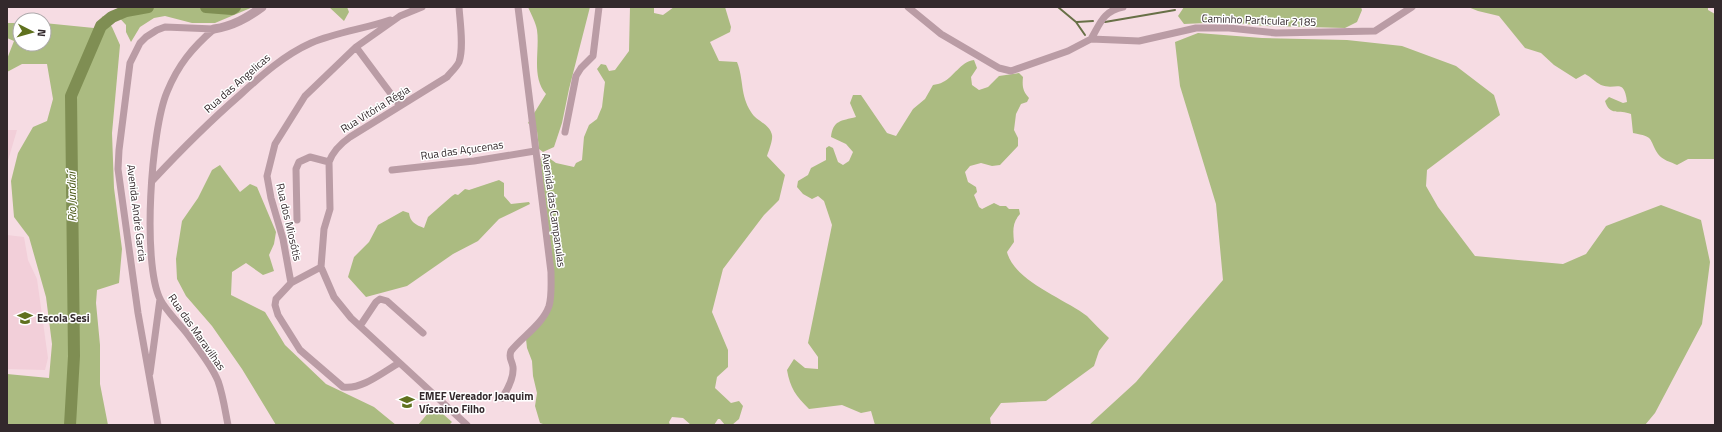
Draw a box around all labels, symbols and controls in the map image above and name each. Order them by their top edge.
street label: Caminho Particular 2185 [1201,10,1317,30]
north arrow [12,12,52,52]
text: N [34,28,50,38]
street label: Rua das Angelicas [200,50,274,116]
street label: Rua Vitória Régia [337,81,413,137]
street label: Rua das Açucenas [420,136,504,164]
street label: Avenida das Campanulas [538,152,570,268]
street label: Avenida André Garcia [123,163,151,263]
water label: Rio Jundiaí [62,168,81,222]
street label: Rua dos Miosótis [272,182,306,262]
street label: Rua das Maravilhas [165,290,229,374]
school or university icon: Escola Sesi [16,309,34,327]
place label: Escola Sesi [37,310,90,326]
place label: EMEF Vereador Joaquim Víscaino Filho [419,388,533,417]
school or university icon: EMEF Vereador Joaquim Víscaino Filho [398,393,416,411]

